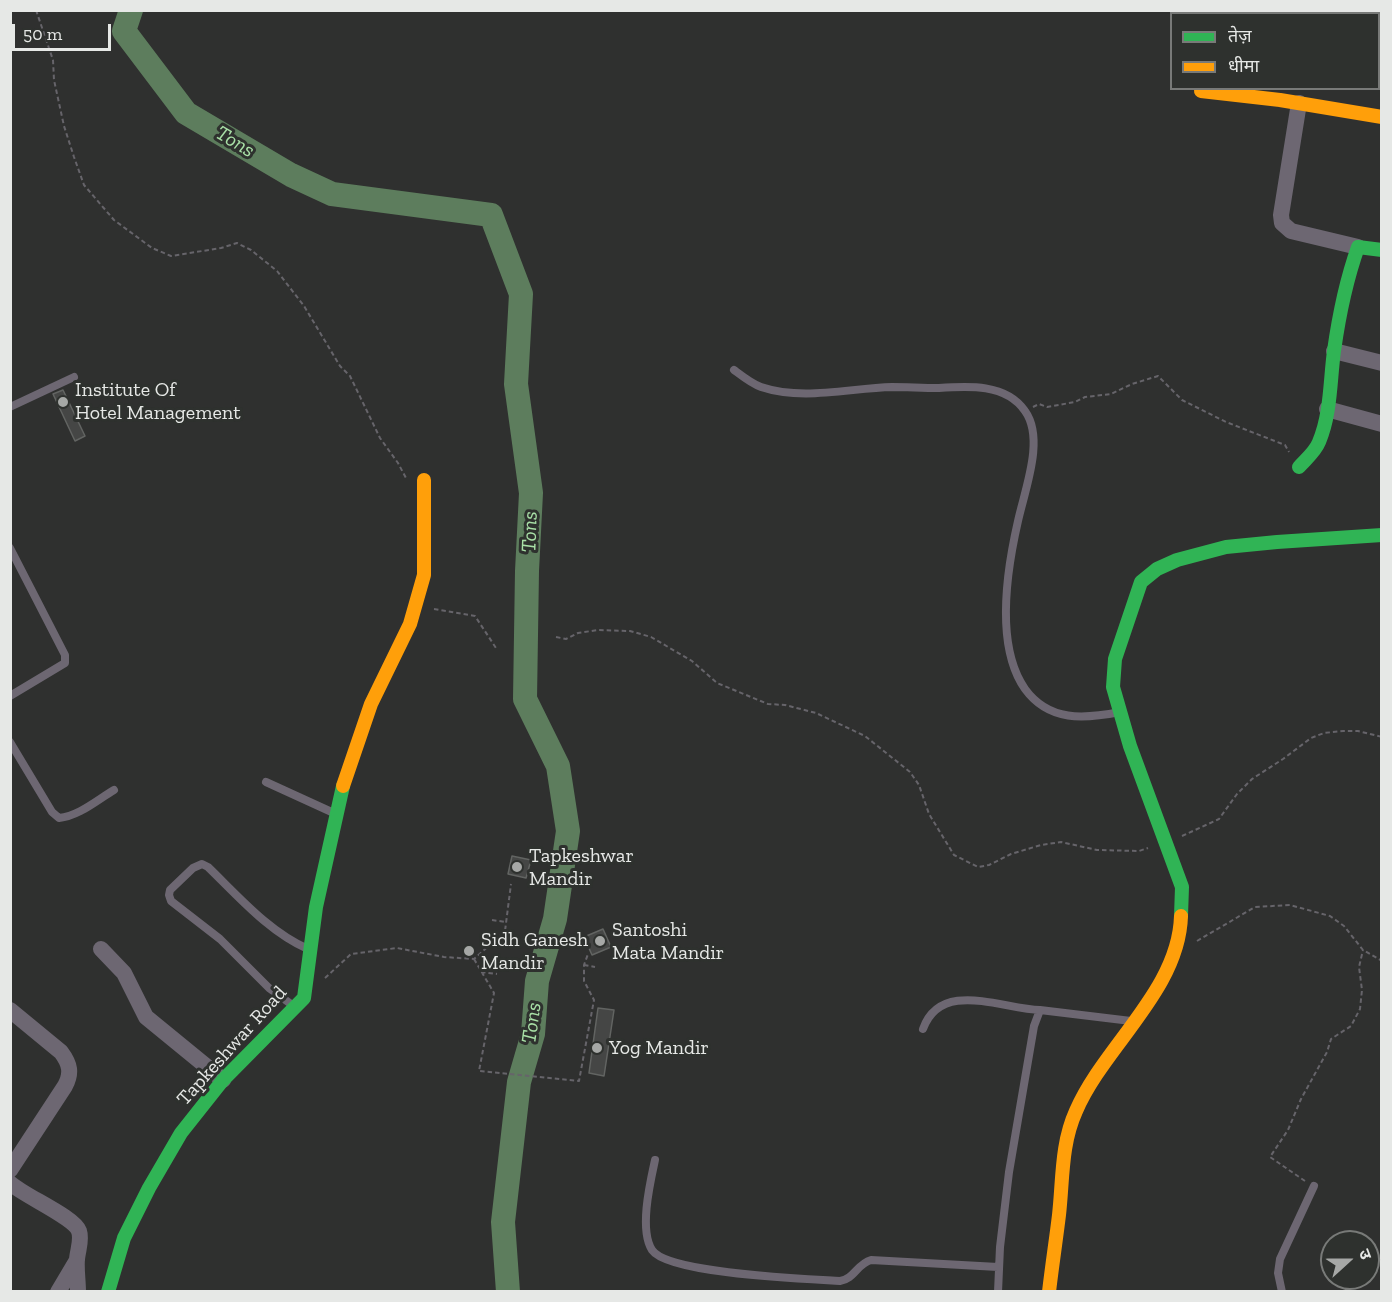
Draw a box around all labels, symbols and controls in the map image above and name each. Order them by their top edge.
scale bar [15,12,114,50]
legend [1170,12,1380,90]
text: 50 m [23,23,62,45]
text: तेज़ [1228,25,1252,47]
text: धीमा [1228,55,1259,77]
water label: Tons [211,121,259,163]
place label: Institute Of Hotel Management [75,378,241,425]
marker: Institute Of Hotel Management [56,395,70,409]
water label: Tons [517,511,543,553]
place label: Tapkeshwar Mandir [529,844,634,891]
marker: Tapkeshwar Mandir [510,860,524,874]
place label: Santoshi Mata Mandir [612,918,724,965]
place label: Sidh Ganesh Mandir [481,928,588,975]
marker: Santoshi Mata Mandir [593,934,607,948]
marker: Sidh Ganesh Mandir [462,944,476,958]
street label: Tapkeshwar Road [172,981,292,1111]
water label: Tons [517,1001,547,1045]
place label: Yog Mandir [609,1036,709,1060]
marker: Yog Mandir [590,1041,604,1055]
north arrow [1320,1230,1380,1290]
text: उ [1355,1246,1376,1262]

